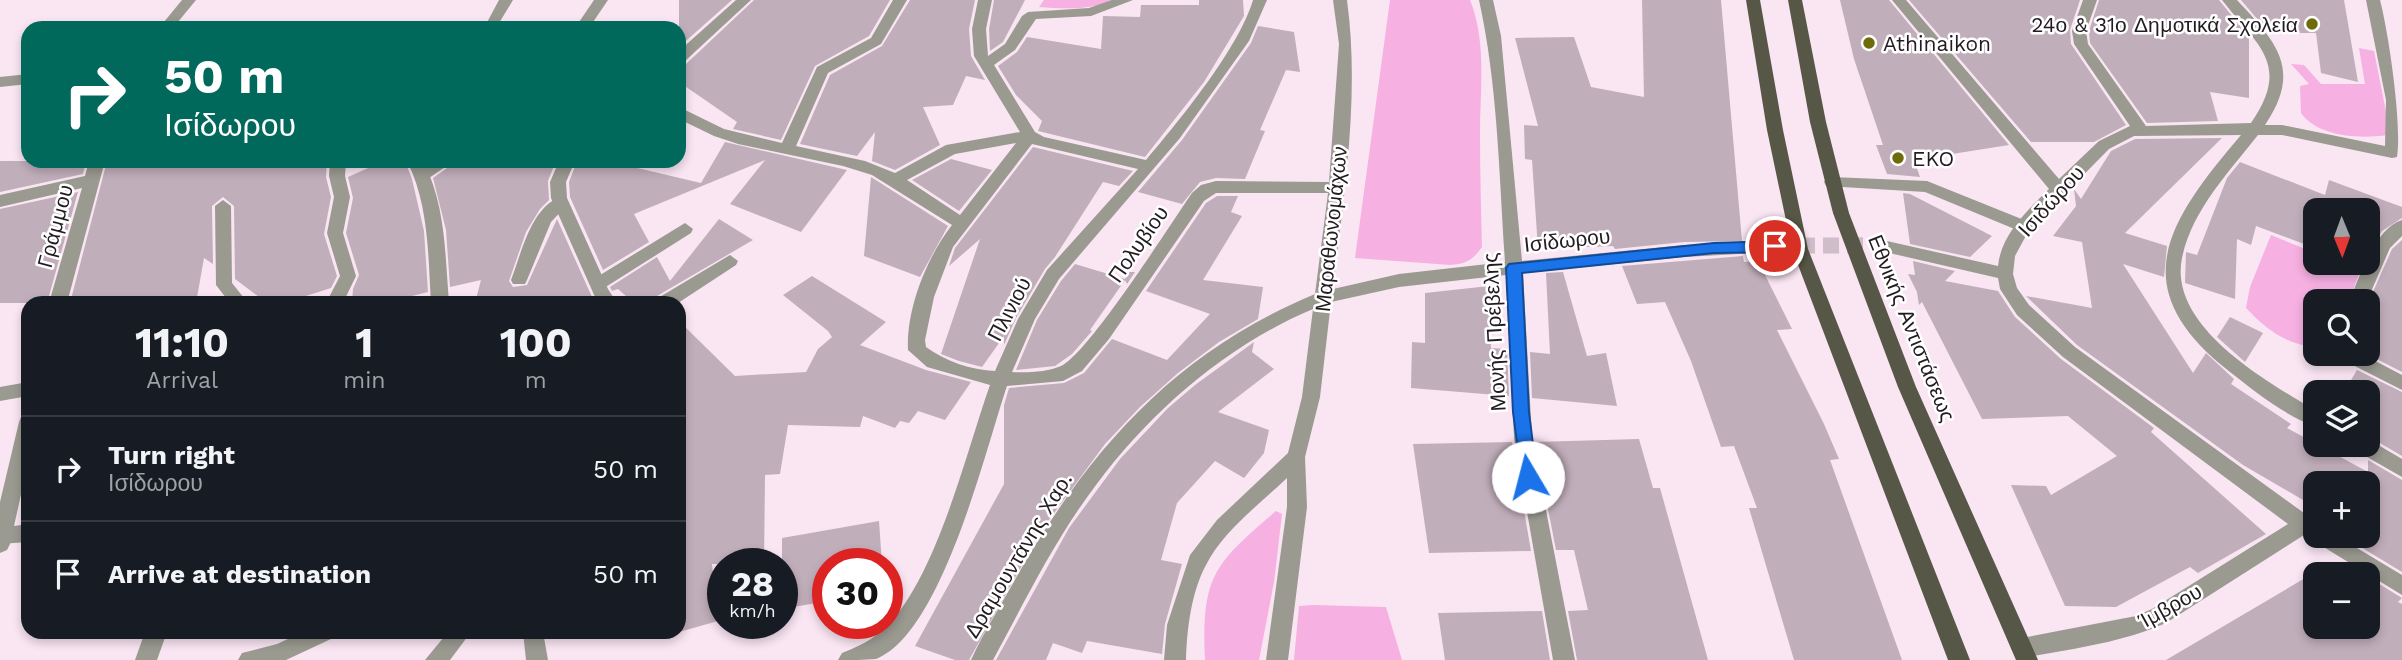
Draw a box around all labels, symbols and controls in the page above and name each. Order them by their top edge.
place label: 24ο & 31ο Δημοτικά Σχολεία [2031,12,2298,37]
marker: 24ο & 31ο Δημοτικά Σχολεία [2304,16,2320,32]
place label: Athinaikon [1883,31,1991,56]
marker: Athinaikon [1861,35,1877,51]
text: 50 m [164,47,284,105]
icon: right [49,49,140,140]
text: Ισίδωρου [164,106,296,144]
street label: Μαραθωνομάχων [1310,145,1352,313]
place label: EKO [1912,146,1954,171]
marker: EKO [1890,150,1906,166]
street label: Ισιδώρου [2013,160,2089,242]
street label: Γράμμου [32,182,78,270]
north arrow [2303,198,2380,275]
map controls [2303,198,2380,639]
street label: Πολυβίου [1103,201,1173,287]
pin [1745,216,1805,276]
street label: Ισίδωρου [1523,223,1611,257]
icon: arrive [1756,227,1794,265]
street label: Εθνικής Αντιστάσεως [1863,231,1961,425]
street label: Μονής Πρέβελης [1477,252,1511,412]
street label: Πλινιού [982,273,1036,345]
button: search [2303,289,2380,366]
text: 11:10 [135,318,229,367]
text: 1 [355,318,373,367]
text: 100 [500,318,572,367]
text: Arrival [146,367,218,394]
text: min [343,367,386,394]
text: m [525,367,547,394]
button: layers [2303,380,2380,457]
text: Turn right [108,440,235,470]
position arrow [1491,440,1565,514]
icon: right [49,450,87,488]
text: 50 m [593,454,658,484]
street label: Δραμουντάνης Χαρ. [959,468,1077,642]
text: Ισίδωρου [108,470,203,497]
button: + [2303,471,2380,548]
speed limit sign: 30 [812,548,903,639]
icon: arrive [49,555,87,593]
text: Arrive at destination [108,559,371,589]
text: 50 m [593,559,658,589]
button: − [2303,562,2380,639]
text: 28 [731,563,774,605]
street label: Ίμβρου [2133,579,2206,634]
text: km/h [729,600,776,621]

